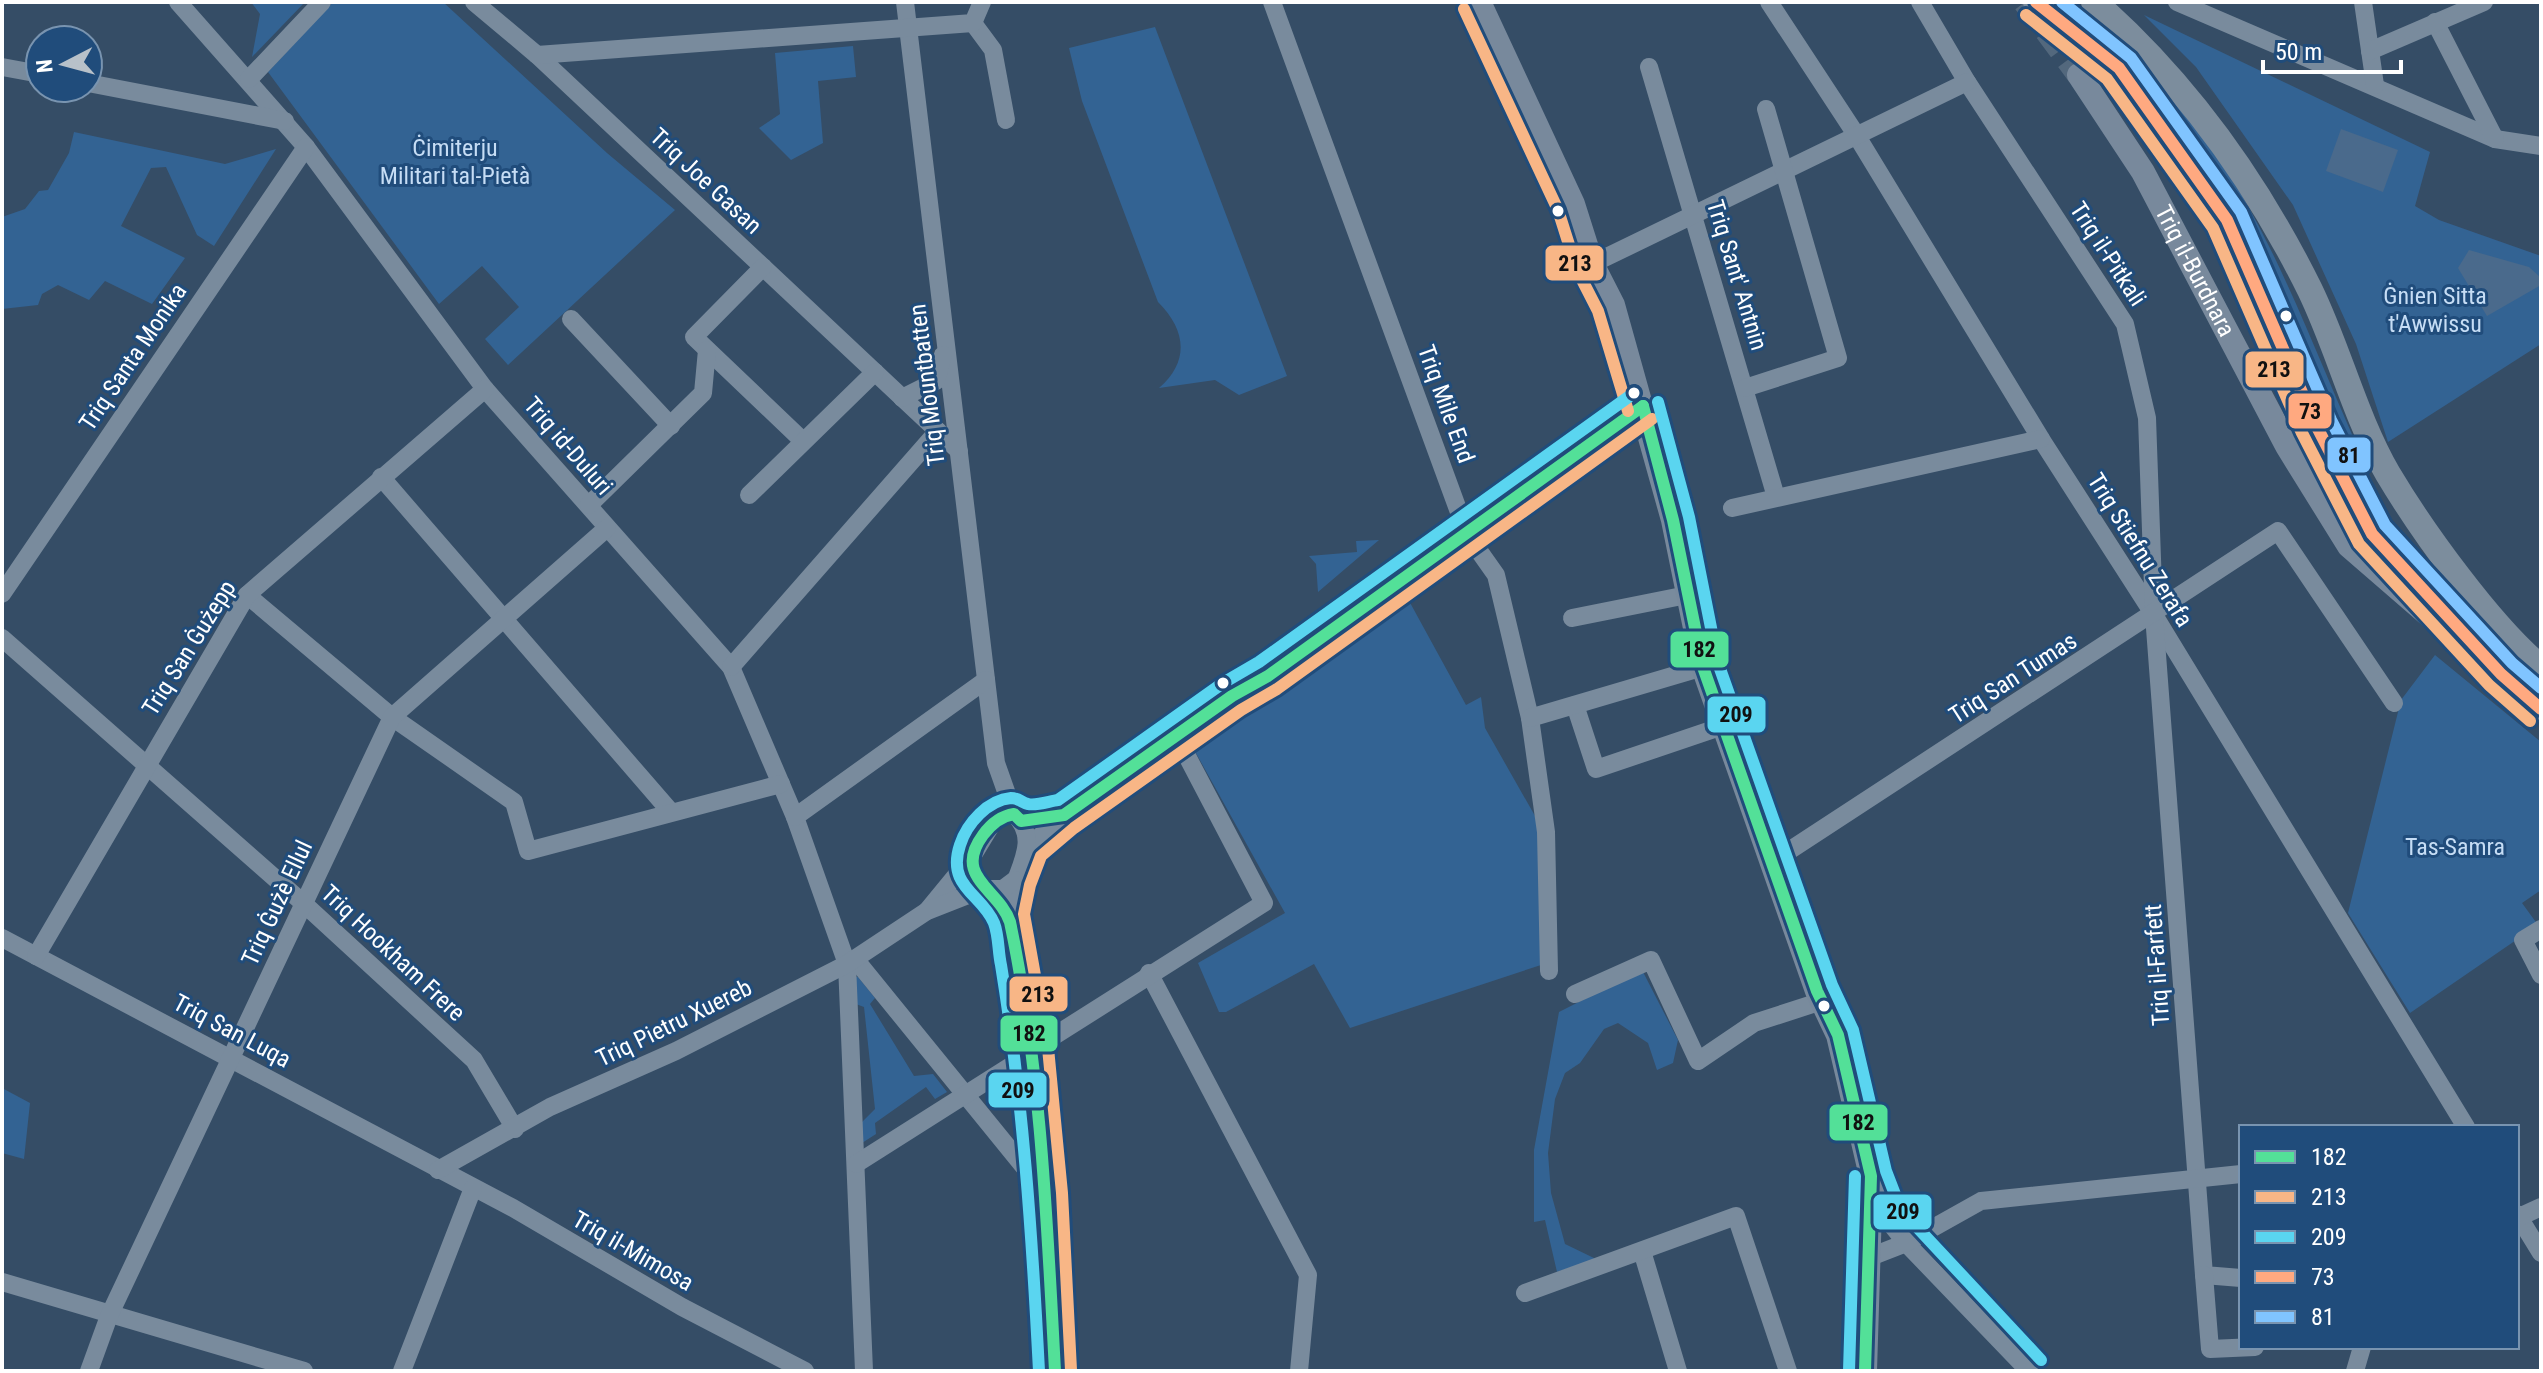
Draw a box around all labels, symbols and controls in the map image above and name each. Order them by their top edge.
north arrow [24,24,104,104]
scale bar [2263,24,2401,74]
text: 50 m [2275,38,2322,66]
text: N [31,58,58,74]
street label: Triq Joe Gasan [644,122,768,240]
park label: Ċimiterju Militari tal-Pietà [380,134,530,190]
street label: Triq Sant' Antnin [1701,196,1773,354]
street label: Triq il-Pitkali [2064,197,2152,311]
street label: Triq il-Burdnara [2149,201,2241,341]
unlabelled marker [1550,203,1566,219]
line badge: 213 [1544,244,1605,282]
text: 213 [1558,251,1592,276]
street label: Triq Santa Monika [74,278,192,436]
park label: Ġnien Sitta t'Awwissu [2383,282,2487,338]
street label: Triq Mountbatten [903,302,951,468]
unlabelled marker [2278,308,2294,324]
street label: Triq Mile End [1412,341,1480,467]
line badge: 213 [2244,350,2305,389]
text: 213 [2257,357,2291,382]
unlabelled marker [1626,385,1642,401]
street label: Triq id-Duluri [518,391,618,501]
line badge: 73 [2287,392,2333,430]
text: 73 [2299,399,2321,424]
line badge: 81 [2326,436,2372,474]
text: 81 [2338,443,2360,468]
street label: Triq Stiefnu Zerafa [2082,468,2198,632]
street label: Triq San Ġużepp [136,575,242,721]
street label: Triq San Tumas [1944,626,2082,730]
line badge: 182 [1669,630,1730,669]
text: 182 [1682,637,1716,662]
unlabelled marker [1215,675,1231,691]
line badge: 209 [1706,695,1767,734]
text: 209 [1719,702,1753,727]
park label: Tas-Samra [2405,833,2505,861]
street label: Triq Ġużè Ellul [236,836,318,970]
street label: Triq Hookham Frere [315,879,471,1027]
street label: Triq il-Farfett [2139,903,2175,1027]
street label: Triq Pietru Xuereb [592,973,756,1073]
line badge: 213 [1008,975,1069,1013]
text: 213 [1021,982,1055,1007]
street label: Triq San Luqa [168,988,296,1074]
unlabelled marker [1816,998,1832,1014]
line badge: 182 [999,1014,1059,1053]
text: 182 [1012,1021,1046,1046]
line badge: 209 [987,1071,1048,1109]
text: 209 [1001,1078,1035,1103]
line badge: 182 [1828,1103,1889,1142]
text: 182 [1841,1110,1875,1135]
legend [2239,1125,2519,1349]
text: 182 [2311,1143,2347,1171]
text: 213 [2311,1183,2347,1211]
line badge: 209 [1872,1193,1933,1231]
text: 209 [1886,1199,1920,1224]
street label: Triq il-Mimosa [567,1205,699,1297]
text: 209 [2311,1223,2347,1251]
text: 73 [2311,1263,2335,1291]
text: 81 [2311,1303,2335,1331]

